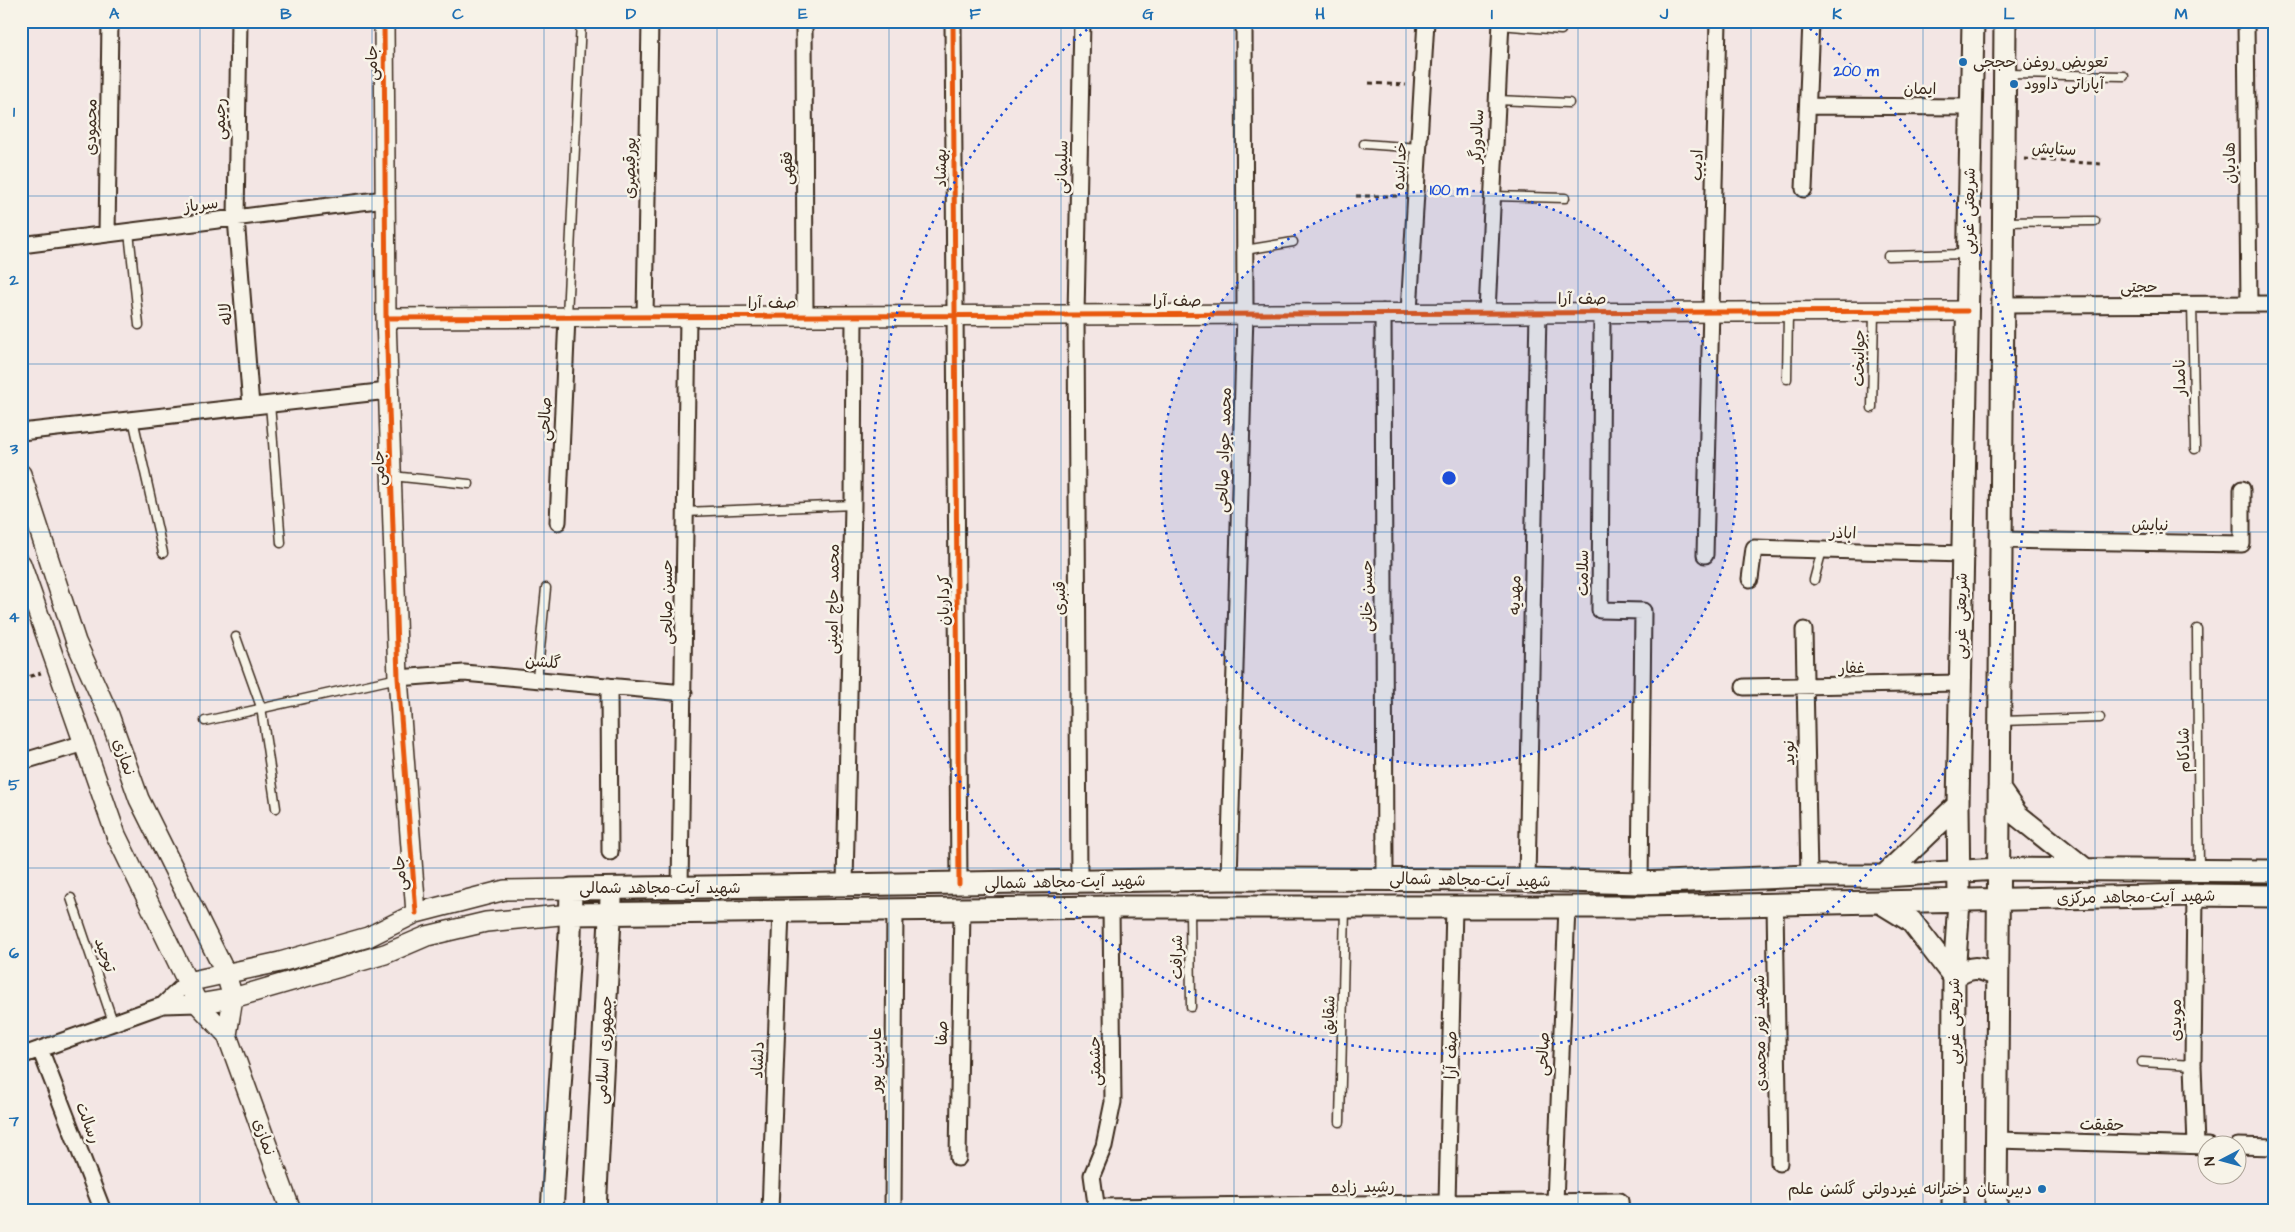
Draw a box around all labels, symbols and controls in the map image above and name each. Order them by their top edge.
text: A [109,3,120,25]
text: B [280,3,292,25]
text: C [452,3,464,25]
text: D [626,3,637,25]
text: E [798,3,808,25]
text: F [969,3,981,25]
text: G [1142,3,1154,25]
text: H [1315,3,1325,25]
text: I [1491,3,1493,25]
text: J [1659,3,1669,25]
text: K [1832,3,1842,25]
text: L [2003,3,2015,25]
text: M [2174,3,2188,25]
street label: جامی [361,45,383,81]
place label: تعویض روغن حججی [1973,51,2108,73]
marker: تعویض روغن حججی [1957,56,1969,68]
text: 200 m [1832,61,1879,82]
place label: آپاراتی داوود [2024,73,2105,95]
street label: ایمان [1903,78,1937,100]
marker: آپاراتی داوود [2008,78,2020,90]
street label: محمودی [80,98,102,156]
street label: رحیمی [209,98,231,140]
text: 1 [13,101,16,123]
street label: سالدورگر [1464,108,1489,166]
street label: پورقیصری [618,137,642,199]
street label: ستایش [2031,137,2077,161]
street label: سلیمانی [1051,140,1073,194]
street label: خدابنده [1388,141,1412,191]
street label: هادیان [2219,142,2241,184]
street label: بهشاد [930,148,952,188]
street label: ادیب [1685,149,1709,181]
street label: فقهی [776,151,798,185]
street label: شریعتی غربی [1957,167,1981,255]
text: 100 m [1430,180,1469,201]
street label: سرباز [181,192,219,218]
text: 2 [8,269,19,291]
street label: حجتی [2120,276,2158,298]
street label: صف آرا [1558,288,1606,310]
street label: صف آرا [1153,290,1201,312]
street label: صف آرا [748,292,796,314]
street label: لاله [214,302,238,326]
street label: جوانبخت [1848,329,1870,387]
street label: نامدار [2169,358,2191,398]
street label: محمد جواد صالحی [1211,387,1237,513]
street label: صالحی [533,397,557,441]
text: 3 [9,438,19,460]
street label: جامی [367,450,391,486]
centre of rings [1440,469,1458,487]
street label: نیایش [2131,514,2169,536]
street label: اباذر [1827,521,1857,544]
street label: محمد حاج امینی [821,544,845,654]
street label: سلامت [1572,550,1594,596]
street label: حسن صالحی [656,559,678,645]
street label: حسن خانی [1356,560,1378,632]
street label: شریعتی غربی [1949,572,1973,660]
street label: کرداریان [933,574,955,626]
street label: مهدیه [1504,575,1526,615]
street label: قنبری [1049,581,1071,615]
text: 4 [9,606,20,628]
street label: گلشن [524,649,562,675]
street label: غفار [1837,657,1865,679]
street label: شادکام [2173,727,2196,773]
street label: نمازی [107,736,141,778]
street label: نوید [1778,740,1800,766]
text: 5 [8,774,20,796]
street label: جامی [388,854,412,892]
street label: شهید آیت-مجاهد شمالی [1389,868,1551,892]
street label: شهید آیت-مجاهد شمالی [984,870,1146,894]
street label: شهید آیت-مجاهد شمالی [579,877,741,899]
street label: شهید آیت-مجاهد مرکزی [2057,885,2215,909]
street label: توحید [89,935,121,976]
street label: شرافت [1166,935,1188,979]
text: 6 [9,942,19,964]
street label: شهید نور محمدی [1748,975,1772,1091]
street label: شریعتی غربی [1943,978,1965,1064]
street label: جمهوری اسلامی [590,995,618,1105]
street label: شقایق [1318,995,1340,1035]
street label: مویدی [2165,999,2187,1041]
street label: صفا [931,1020,953,1046]
street label: عابدین پور [865,1027,887,1095]
street label: صف آرا [1440,1030,1462,1080]
street label: صالحی [1531,1032,1555,1076]
street label: حشمتی [1084,1036,1106,1086]
street label: دلشاد [746,1041,770,1079]
street label: رسالت [70,1099,106,1147]
text: 7 [8,1110,19,1132]
street label: حقیقت [2079,1114,2125,1136]
street label: نمازی [247,1116,281,1158]
north arrow [2198,1134,2248,1184]
text: N [2200,1156,2220,1167]
street label: رشید زاده [1331,1175,1395,1199]
place label: دبیرستان دخترانه غیردولتی گلشن علم [1788,1178,2032,1201]
marker: دبیرستان دخترانه غیردولتی گلشن علم [2036,1183,2048,1195]

